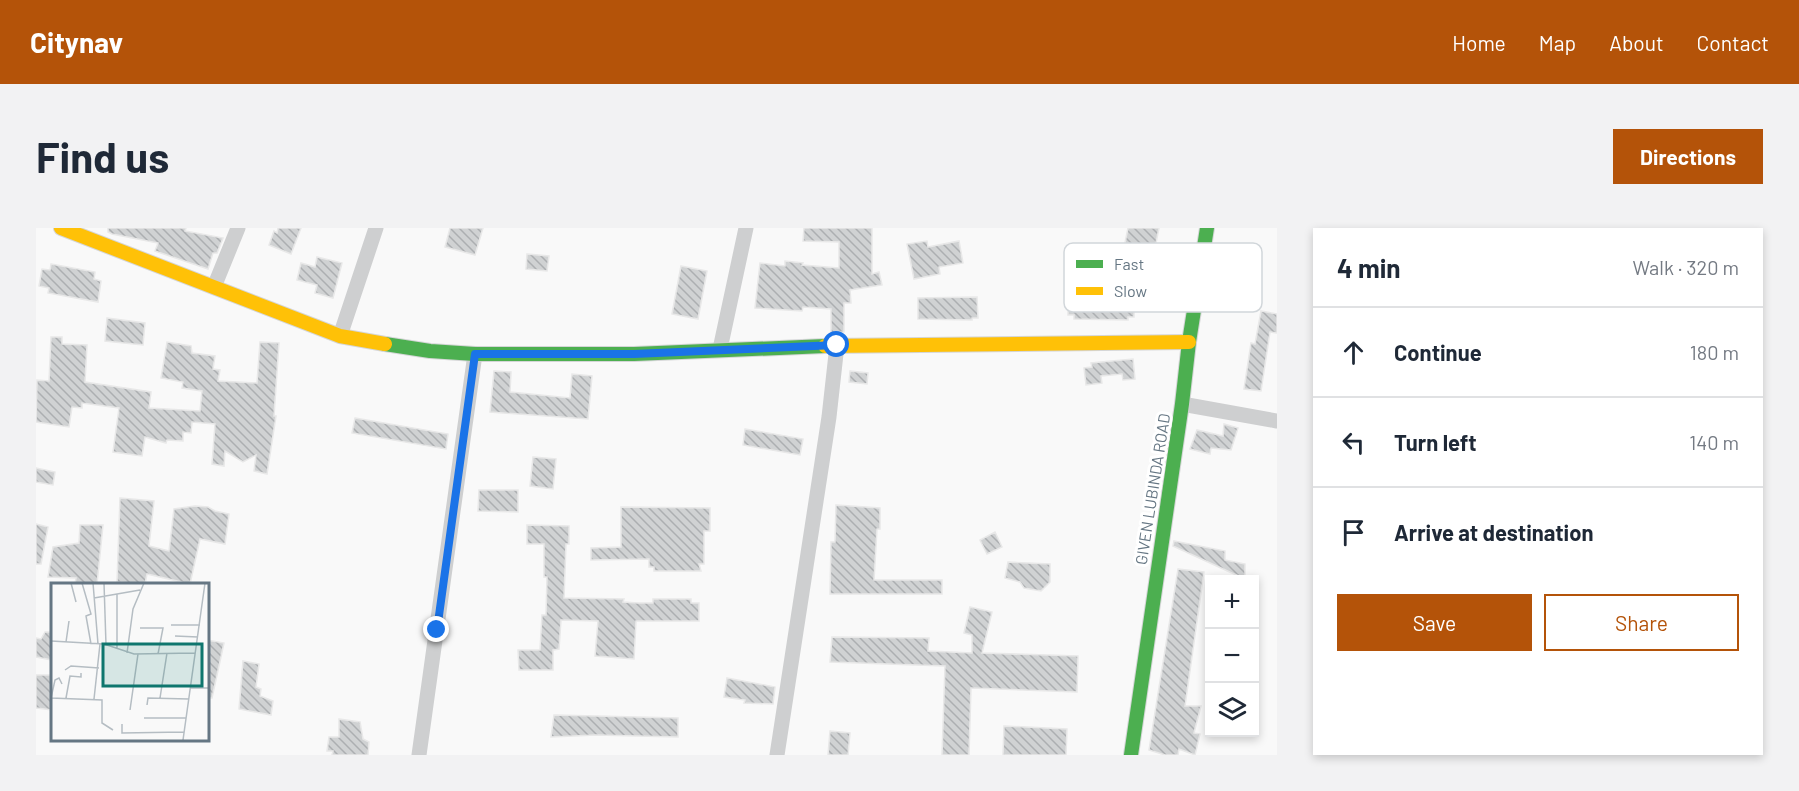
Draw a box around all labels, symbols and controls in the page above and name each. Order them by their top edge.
text: Citynav [30,25,123,59]
text: Home [1452,30,1506,55]
text: Map [1539,30,1576,55]
text: About [1609,30,1664,55]
text: Contact [1697,30,1769,55]
button: Directions [1613,129,1763,184]
text: Find us [36,131,169,181]
legend [1064,243,1262,312]
text: 4 min [1337,252,1401,283]
text: Fast [1114,254,1144,273]
text: Walk · 320 m [1632,255,1739,279]
text: Slow [1114,281,1147,300]
route start [823,331,849,357]
icon: ahead [1337,336,1370,369]
text: Continue [1394,339,1482,365]
text: 180 m [1690,340,1739,364]
street label: GIVEN LUBINDA ROAD [1131,412,1173,566]
icon: left [1337,426,1370,459]
text: Turn left [1394,429,1477,455]
text: 140 m [1689,430,1739,454]
icon: arrive [1337,516,1370,549]
text: Arrive at destination [1394,519,1593,545]
map controls [1205,575,1259,737]
button: + [1205,575,1259,629]
inset map [51,583,208,740]
button: Save [1337,594,1532,651]
button: Share [1544,594,1739,651]
route end [423,616,449,642]
button: − [1205,629,1259,683]
button: layers [1205,683,1259,737]

